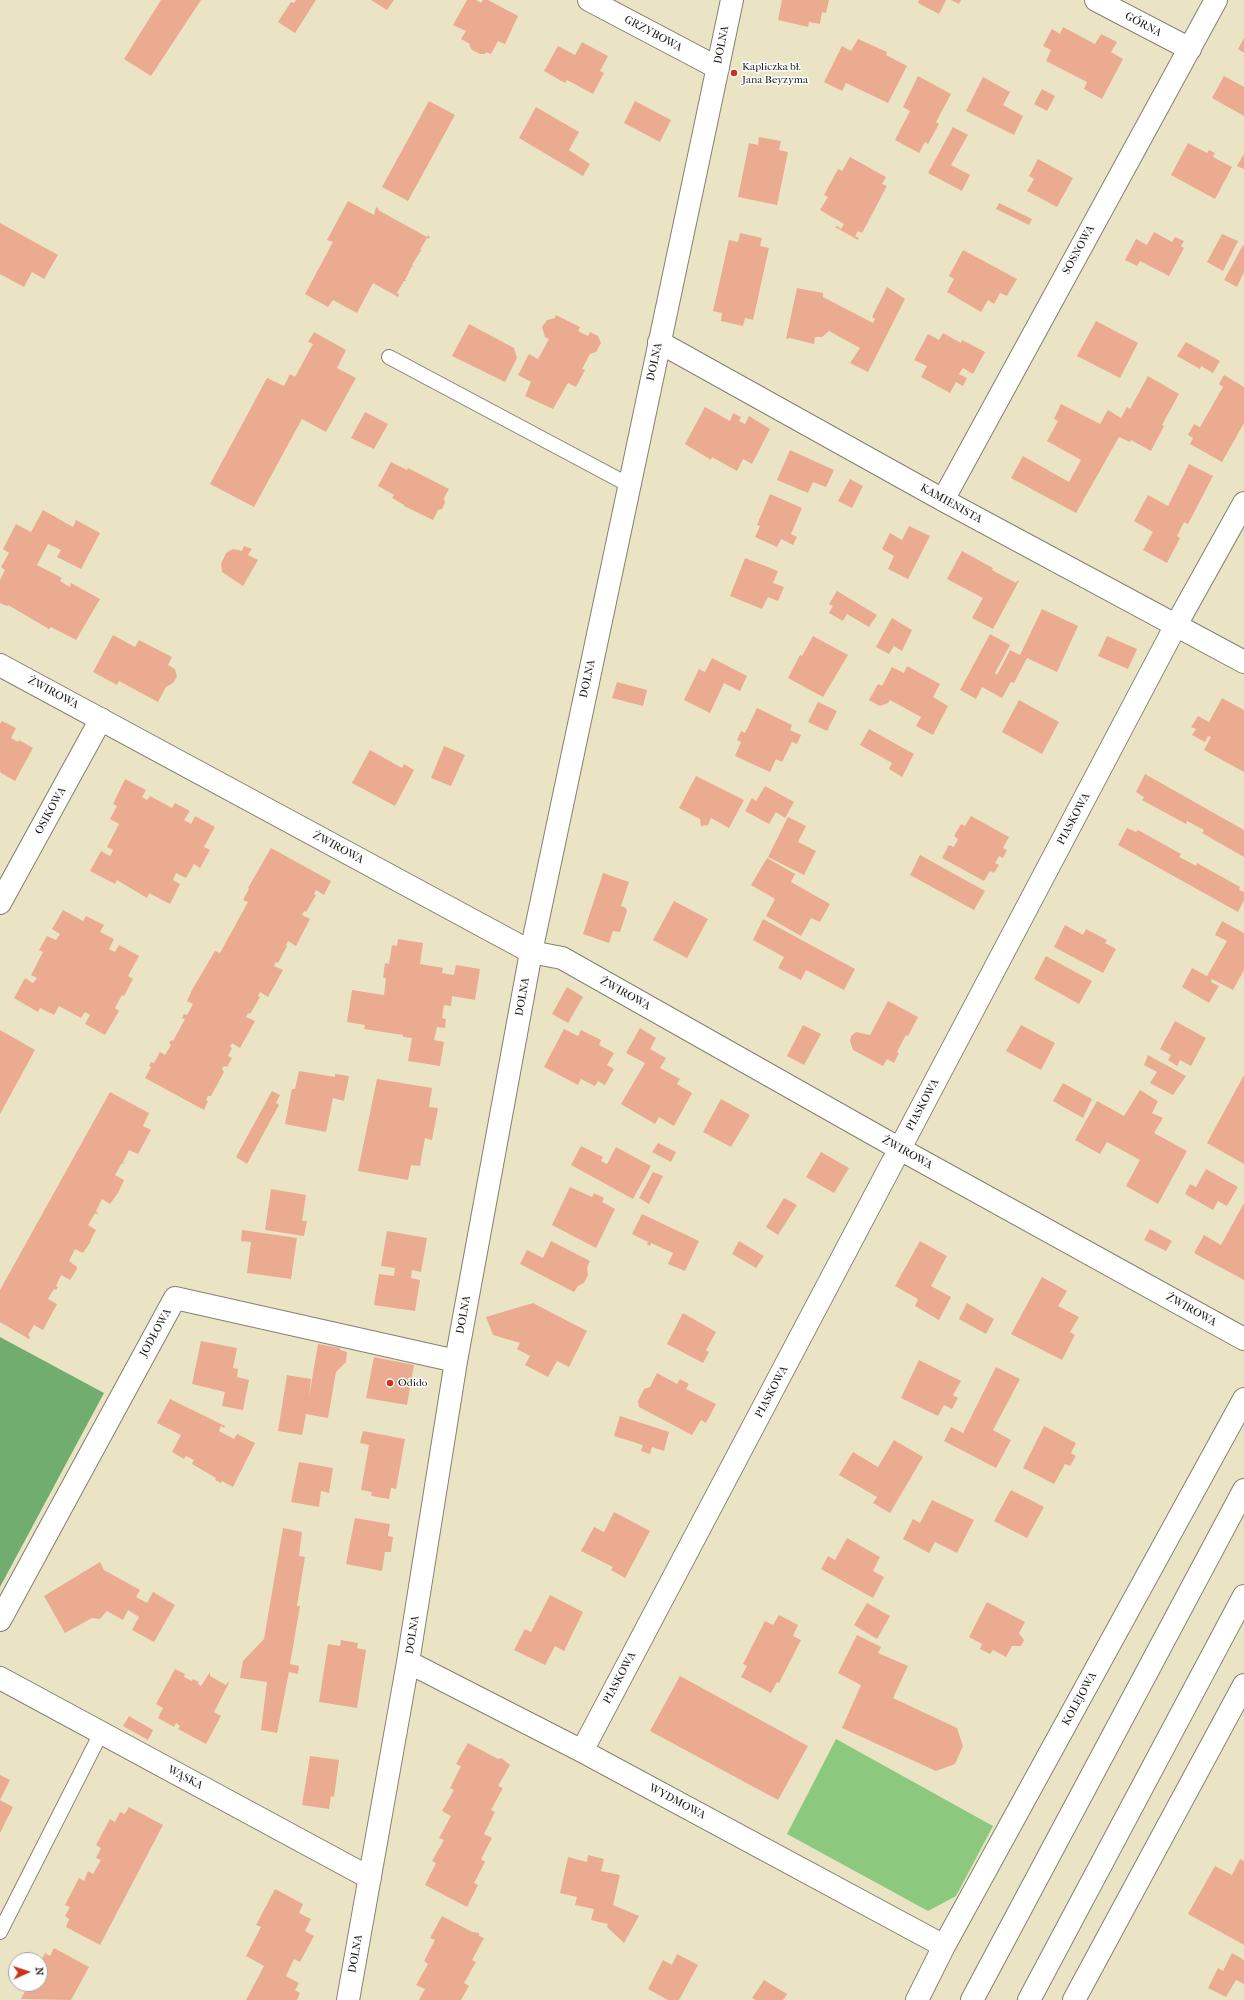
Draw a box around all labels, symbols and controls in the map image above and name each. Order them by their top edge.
street label: GÓRNA [1122,10,1164,40]
street label: GRZYBOWA [622,13,684,55]
street label: DOLNA [712,25,732,65]
place label: Kapliczka bł. Jana Beyzyma [742,60,808,86]
marker: Kapliczka bł. Jana Beyzyma [729,68,739,78]
street label: SOSNOWA [1060,223,1098,277]
street label: DOLNA [645,342,665,382]
street label: KAMIENISTA [918,482,984,526]
street label: DOLNA [578,659,598,699]
street label: ŻWIROWA [25,674,81,712]
street label: OSIKOWA [33,785,69,837]
street label: PIASKOWA [1055,791,1093,847]
street label: ŻWIROWA [310,829,366,867]
street label: ŻWIROWA [597,975,653,1013]
street label: DOLNA [513,977,533,1017]
street label: PIASKOWA [904,1077,942,1133]
street label: ŻWIROWA [879,1134,935,1172]
street label: ŻWIROWA [1163,1291,1219,1329]
street label: DOLNA [454,1295,474,1335]
street label: JODŁOWA [137,1307,175,1359]
street label: PIASKOWA [753,1364,791,1420]
place label: Odido [398,1376,427,1390]
marker: Odido [385,1378,395,1388]
street label: DOLNA [403,1615,423,1655]
street label: PIASKOWA [601,1650,639,1706]
street label: KOLEJOWA [1060,1670,1100,1728]
street label: WĄSKA [165,1763,205,1793]
street label: WYDMOWA [646,1782,708,1822]
street label: DOLNA [346,1934,366,1974]
north arrow [8,1952,48,1992]
text: N [33,1967,46,1976]

